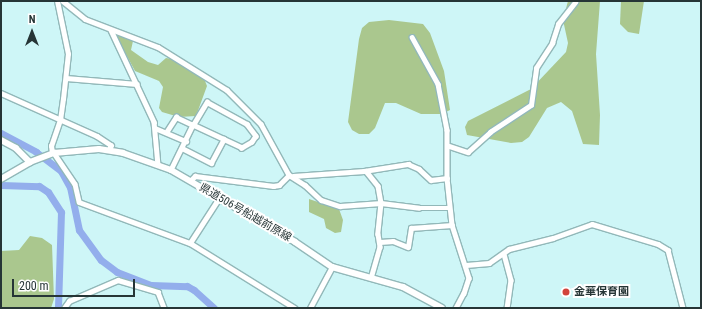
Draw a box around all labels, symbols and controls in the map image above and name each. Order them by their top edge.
north arrow [12,12,52,52]
text: N [29,13,35,26]
street label: 県道506号船越前原線 [197,181,293,245]
scale bar [14,271,137,297]
text: 200 m [19,279,49,293]
place label: 金華保育園 [574,285,629,299]
marker: 金華保育園 [561,287,571,297]

